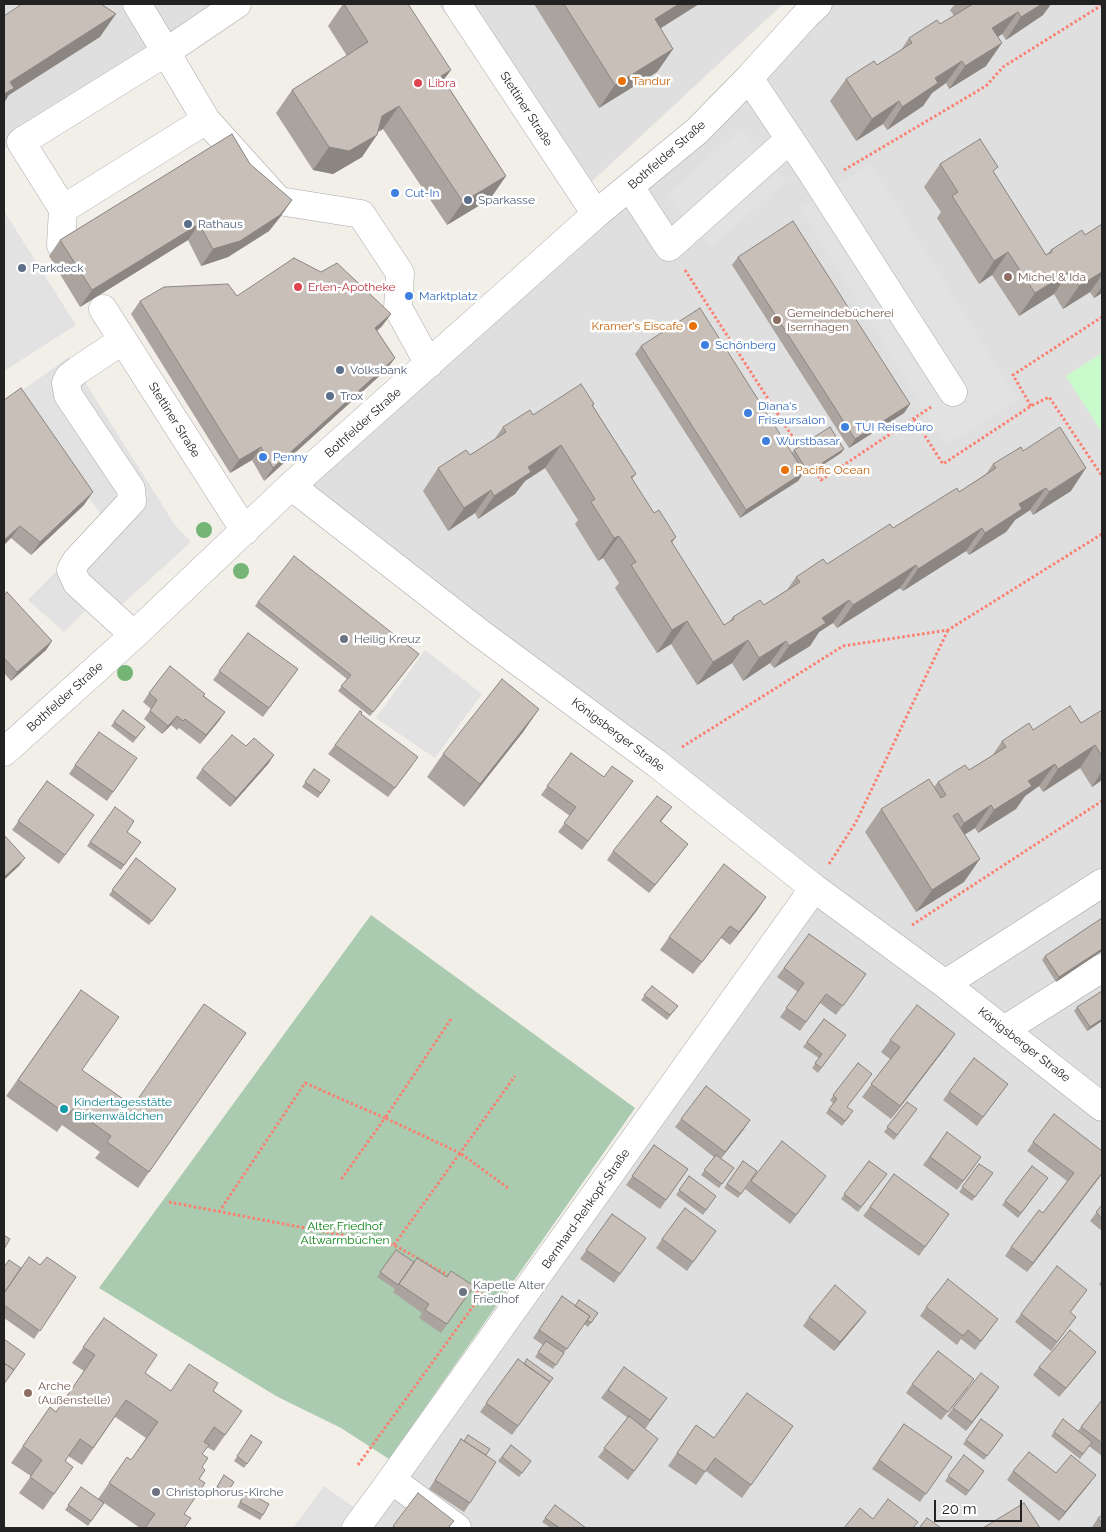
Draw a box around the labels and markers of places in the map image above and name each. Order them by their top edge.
place label: Tandur [632,74,670,88]
marker: Tandur [616,75,628,87]
place label: Libra [428,76,456,90]
marker: Libra [412,77,424,89]
place label: Cut-In [405,186,439,200]
marker: Cut-In [389,187,401,199]
place label: Sparkasse [478,193,535,207]
marker: Sparkasse [462,194,474,206]
place label: Rathaus [198,217,243,231]
marker: Rathaus [182,218,194,230]
place label: Parkdeck [32,261,84,275]
marker: Parkdeck [16,262,28,274]
place label: Michel & Ida [1018,270,1086,284]
marker: Michel & Ida [1002,271,1014,283]
place label: Erlen-Apotheke [308,280,395,294]
marker: Erlen-Apotheke [292,281,304,293]
place label: Marktplatz [419,289,478,303]
marker: Marktplatz [403,290,415,302]
place label: Gemeindebücherei Isernhagen [787,306,894,334]
marker: Gemeindebücherei Isernhagen [771,314,783,326]
place label: Kramer's Eiscafe [592,319,683,333]
marker: Kramer's Eiscafe [687,320,699,332]
place label: Schönberg [715,338,776,352]
marker: Schönberg [699,339,711,351]
place label: Volksbank [350,363,407,377]
marker: Volksbank [334,364,346,376]
place label: Trox [340,389,363,403]
marker: Trox [324,390,336,402]
place label: Diana's Friseursalon [758,399,825,427]
marker: Diana's Friseursalon [742,407,754,419]
place label: TUI Reisebüro [855,420,933,434]
marker: TUI Reisebüro [839,421,851,433]
place label: Wurstbasar [776,434,840,448]
marker: Wurstbasar [760,435,772,447]
place label: Penny [273,450,308,464]
marker: Penny [257,451,269,463]
place label: Pacific Ocean [795,463,870,477]
marker: Pacific Ocean [779,464,791,476]
place label: Heilig Kreuz [354,632,421,646]
marker: Heilig Kreuz [338,633,350,645]
place label: Kindertagesstätte Birkenwäldchen [74,1095,172,1123]
marker: Kindertagesstätte Birkenwäldchen [58,1103,70,1115]
place label: Kapelle Alter Friedhof [473,1278,545,1306]
marker: Kapelle Alter Friedhof [457,1286,469,1298]
place label: Arche (Außenstelle) [38,1379,110,1407]
marker: Arche (Außenstelle) [22,1387,34,1399]
place label: Christophorus-Kirche [166,1485,284,1499]
marker: Christophorus-Kirche [150,1486,162,1498]

